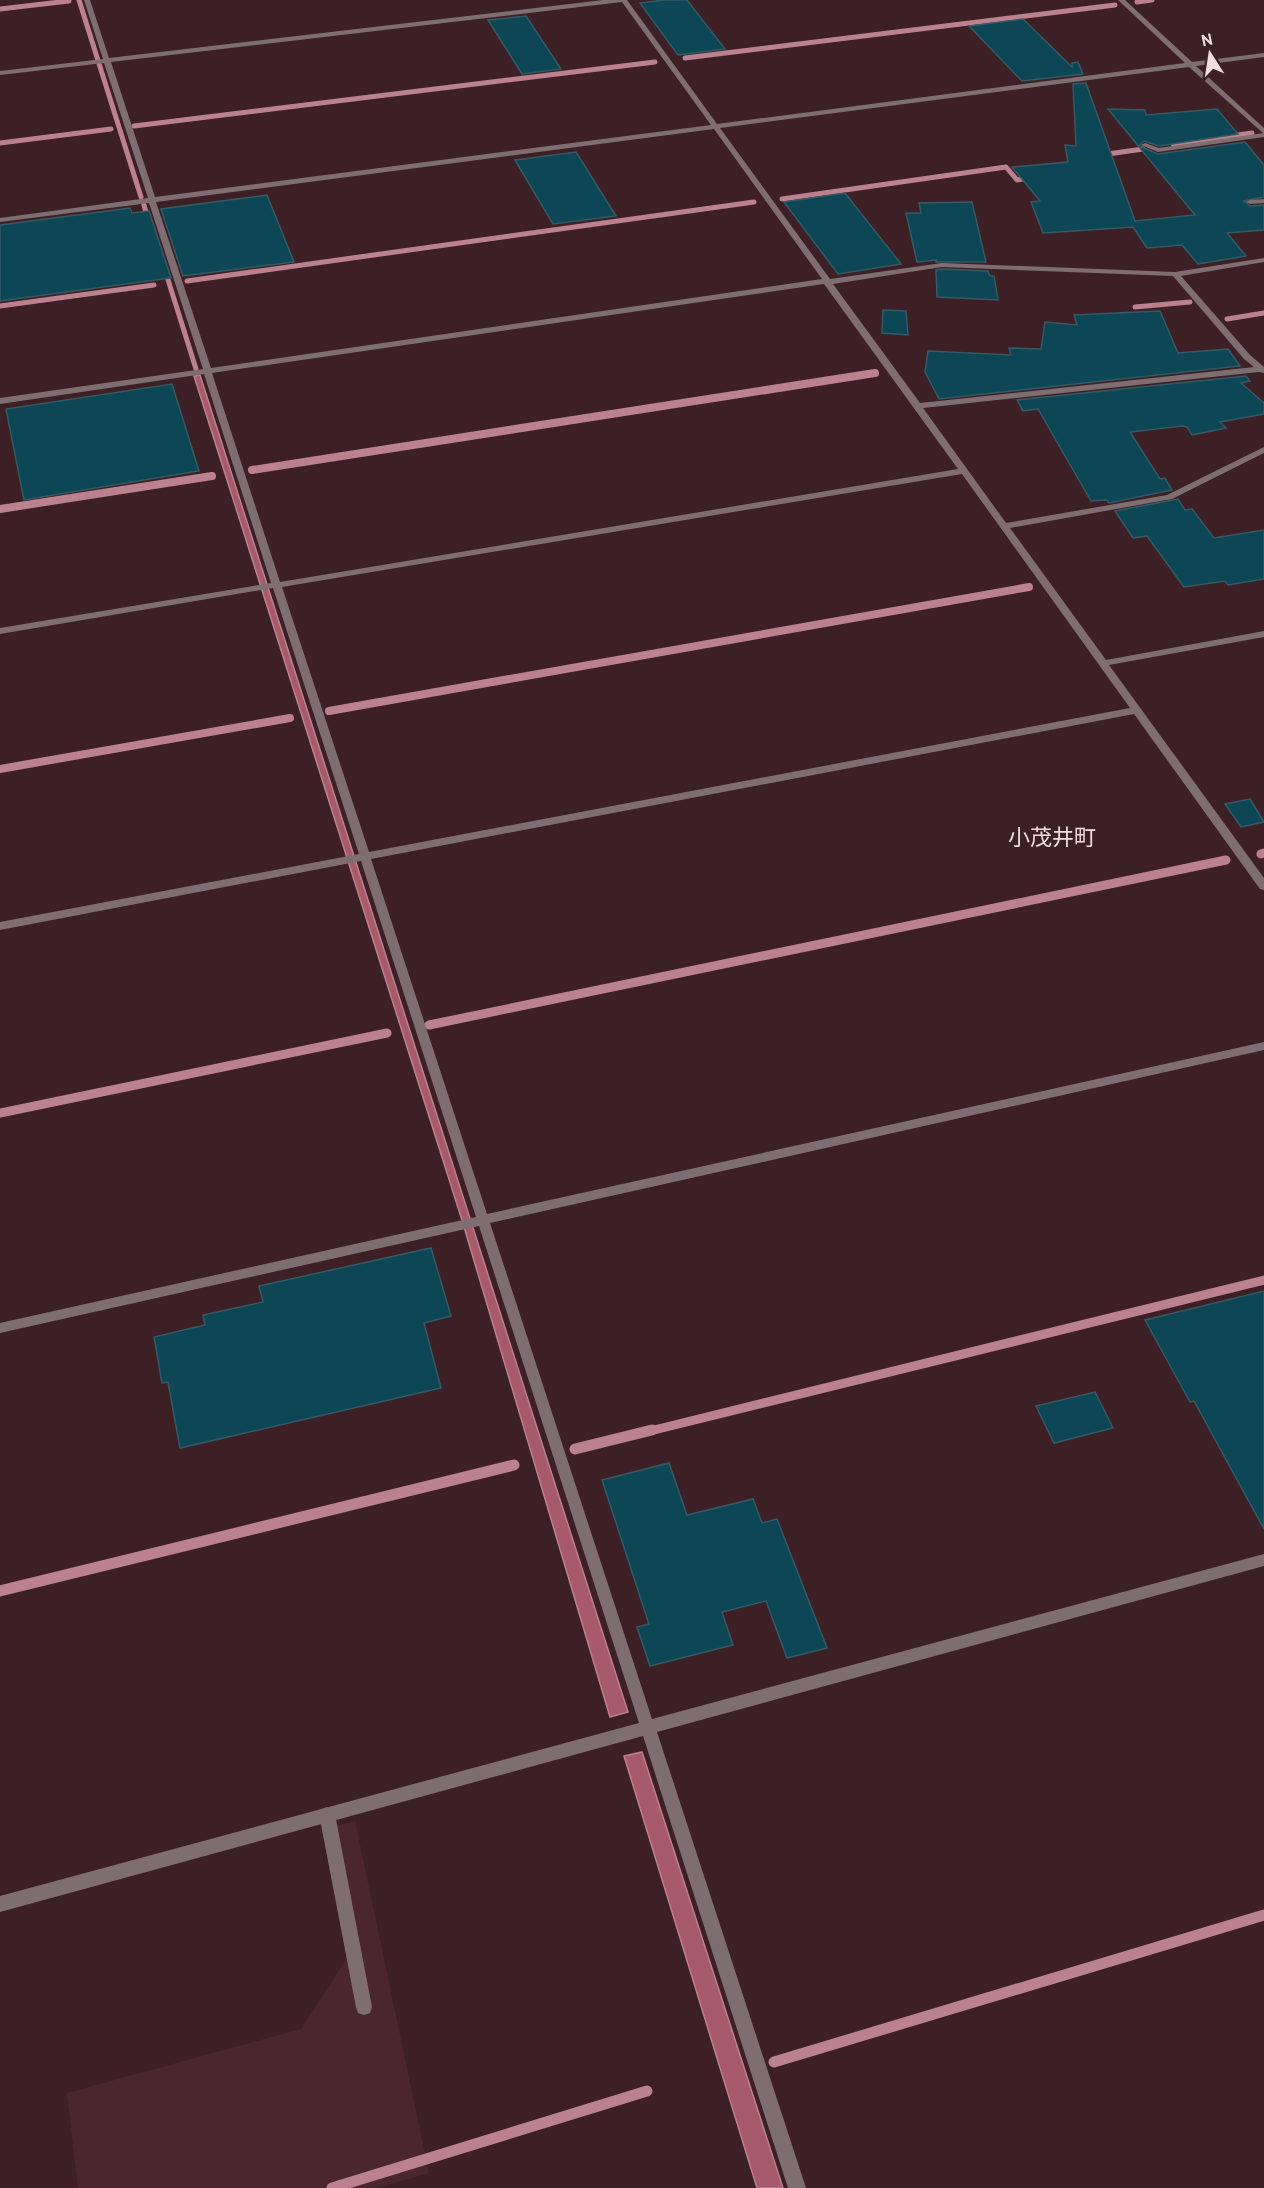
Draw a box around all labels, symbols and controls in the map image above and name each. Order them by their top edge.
north arrow [1180,24,1240,84]
text: N [1200,30,1215,52]
district label: 小茂井町 [1008,826,1096,853]

